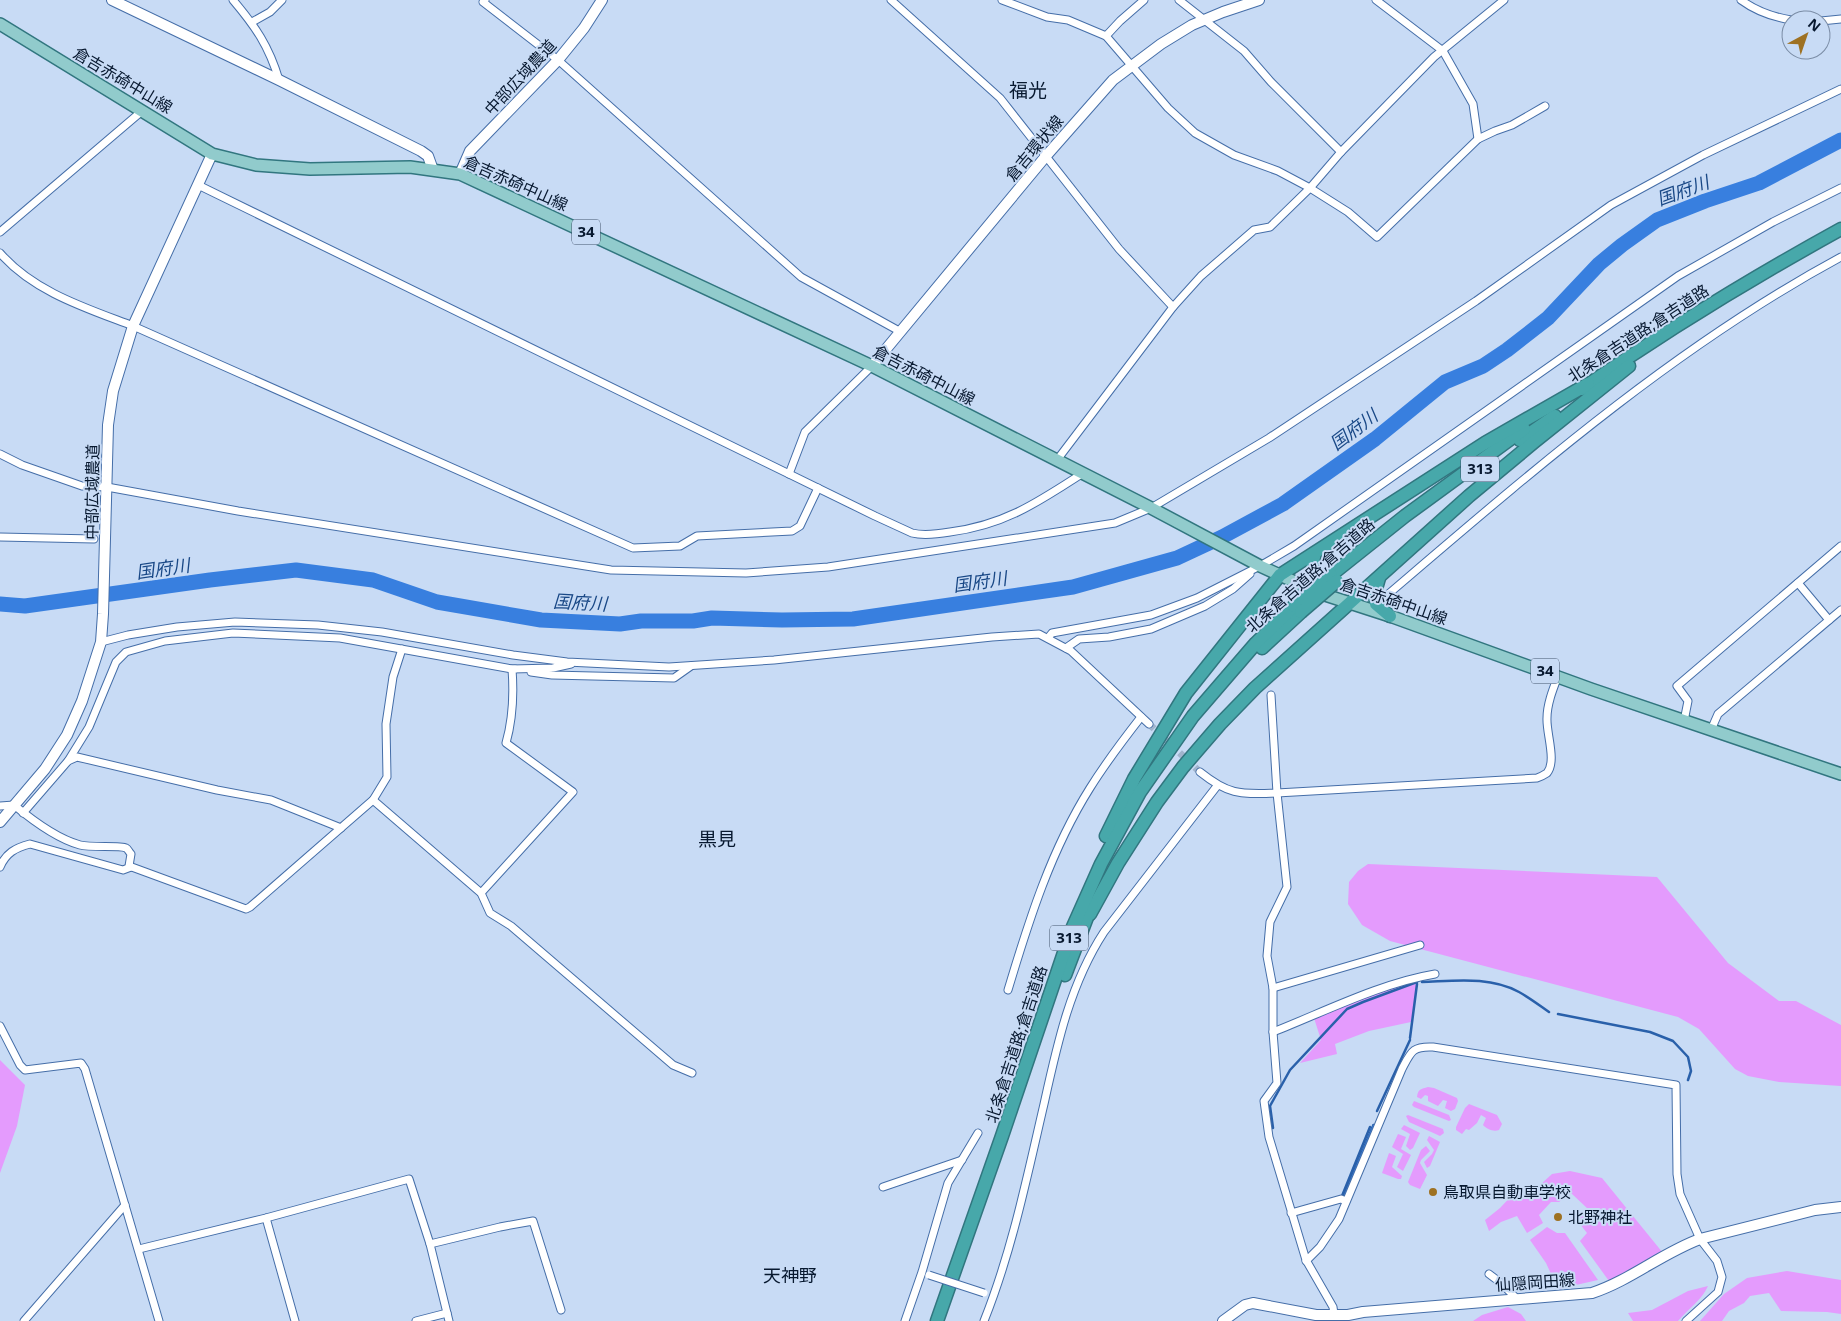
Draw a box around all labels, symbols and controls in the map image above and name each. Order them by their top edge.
north arrow [1781,10,1831,60]
text: N [1804,14,1825,36]
street label: 中部広域農道 [479,34,561,120]
street label: 倉吉赤碕中山線 [69,42,177,118]
district label: 福光 [1009,77,1047,103]
street label: 倉吉環状線 [1000,110,1068,186]
street label: 倉吉赤碕中山線 [460,150,572,216]
water label: 国府川 [1653,169,1714,211]
road number: 34 [572,220,600,244]
street label: 北条倉吉道路;倉吉道路 [1563,279,1713,387]
street label: 倉吉赤碕中山線 [869,340,979,410]
water label: 国府川 [1325,402,1384,455]
street label: 中部広域農道 [80,444,104,540]
road number: 313 [1461,456,1499,482]
street label: 北条倉吉道路;倉吉道路 [1241,513,1379,637]
water label: 国府川 [134,552,193,584]
water label: 国府川 [951,565,1010,597]
street label: 倉吉赤碕中山線 [1337,572,1451,630]
water label: 国府川 [552,589,610,616]
road number: 34 [1531,658,1559,684]
district label: 黒見 [698,826,736,852]
road number: 313 [1050,926,1088,950]
street label: 北条倉吉道路;倉吉道路 [980,963,1052,1125]
place label: 鳥取県自動車学校 [1443,1181,1571,1203]
marker: 鳥取県自動車学校 [1427,1186,1439,1198]
place label: 北野神社 [1568,1206,1632,1228]
marker: 北野神社 [1552,1211,1564,1223]
district label: 天神野 [763,1263,817,1287]
street label: 仙隠岡田線 [1494,1268,1576,1296]

